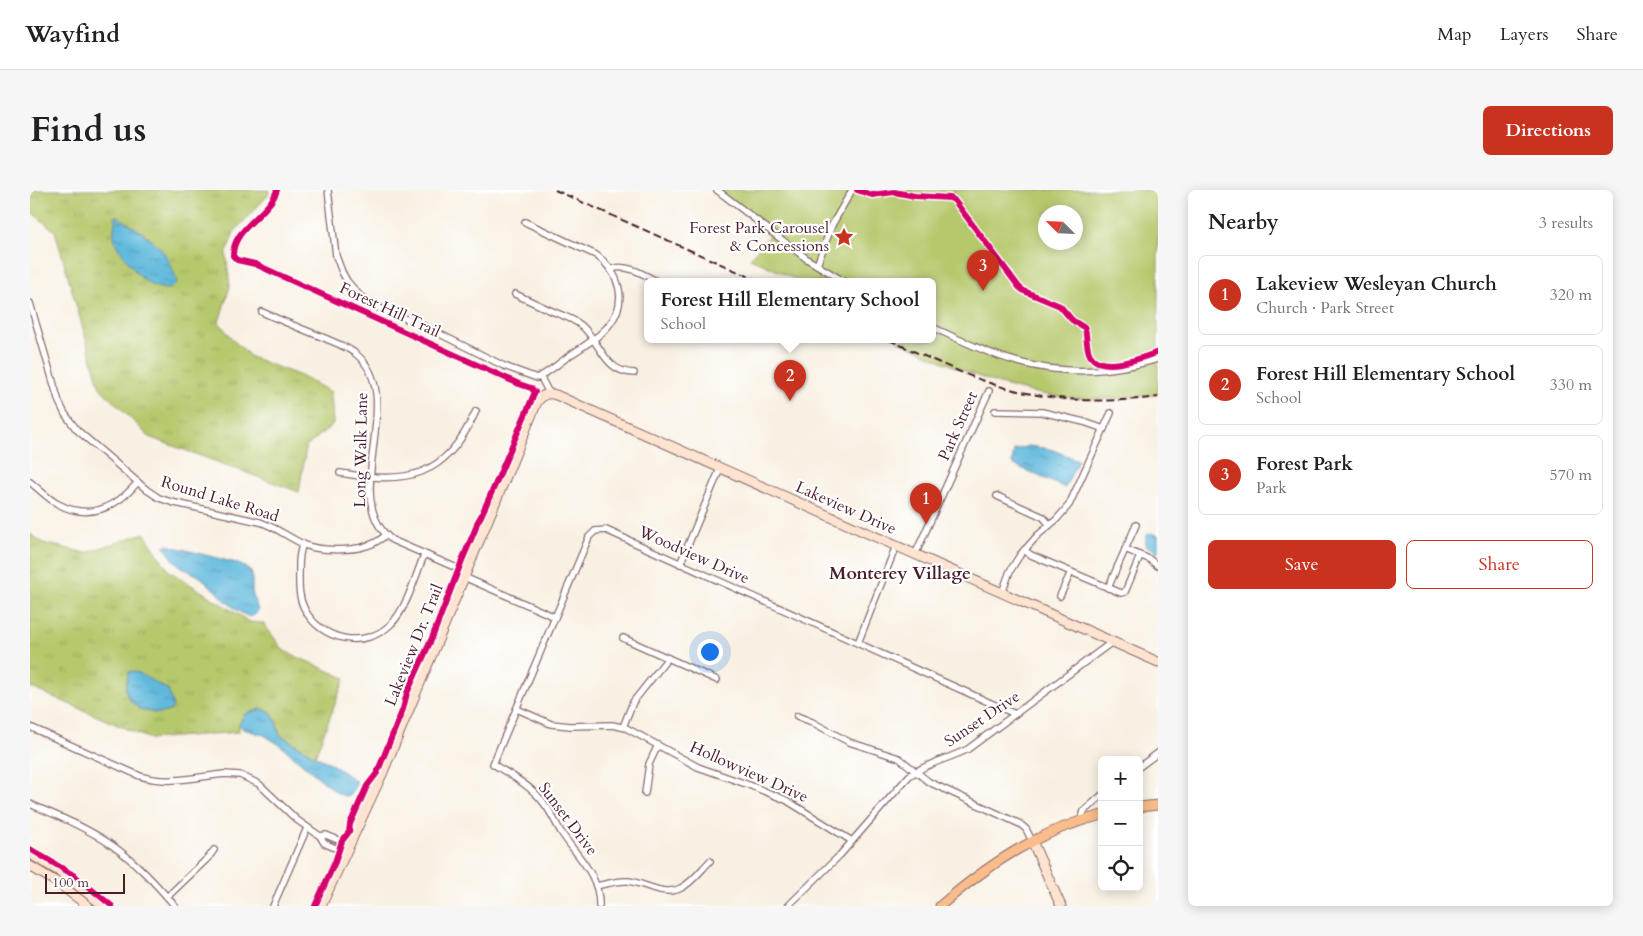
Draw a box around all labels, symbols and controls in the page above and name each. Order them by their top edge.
text: Wayfind [25,18,120,51]
text: Map [1437,22,1472,47]
text: Layers [1500,22,1549,47]
text: Share [1577,22,1618,47]
text: Find us [30,106,146,154]
button: Directions [1483,106,1613,155]
north arrow [1038,205,1083,250]
text: Nearby [1208,208,1279,237]
text: 3 results [1539,212,1593,234]
place label: Forest Park Carousel & Concessions [689,217,829,257]
place icon: Forest Park Carousel & Concessions [833,226,855,248]
pin: 3 [967,250,999,291]
text: Lakeview Wesleyan Church [1256,271,1497,297]
street label: Forest Hill Trail [336,277,444,343]
popup [644,278,936,343]
text: 1 [1221,284,1229,306]
text: 320 m [1550,284,1592,306]
text: Forest Hill Elementary School [661,287,919,313]
text: Church · Park Street [1256,297,1394,319]
text: School [661,313,706,335]
pin: 2 [774,360,806,401]
text: Forest Hill Elementary School [1256,361,1515,387]
text: 2 [1221,374,1229,396]
text: 330 m [1550,374,1592,396]
text: School [1256,387,1301,409]
street label: Park Street [933,388,983,464]
street label: Long Walk Lane [349,392,373,508]
text: Forest Park [1256,451,1353,477]
text: 3 [1221,464,1229,486]
text: 570 m [1550,464,1592,486]
street label: Round Lake Road [158,471,282,528]
street label: Lakeview Drive [792,476,900,540]
text: Park [1256,477,1287,499]
pin: 1 [910,483,942,524]
street label: Woodview Drive [634,520,753,589]
button: Save [1208,540,1396,589]
button: Share [1406,540,1593,589]
district label: Monterey Village [829,561,971,586]
street label: Lakeview Dr. Trail [380,581,448,709]
your location [697,639,723,665]
street label: Sunset Drive [940,686,1024,752]
street label: Hollowview Drive [686,736,812,808]
map controls [1098,756,1143,891]
button: + [1098,756,1143,801]
street label: Sunset Drive [533,778,603,860]
button: − [1098,801,1143,846]
button: locate [1098,846,1143,891]
scale bar [45,871,125,894]
text: 100 m [52,873,89,892]

